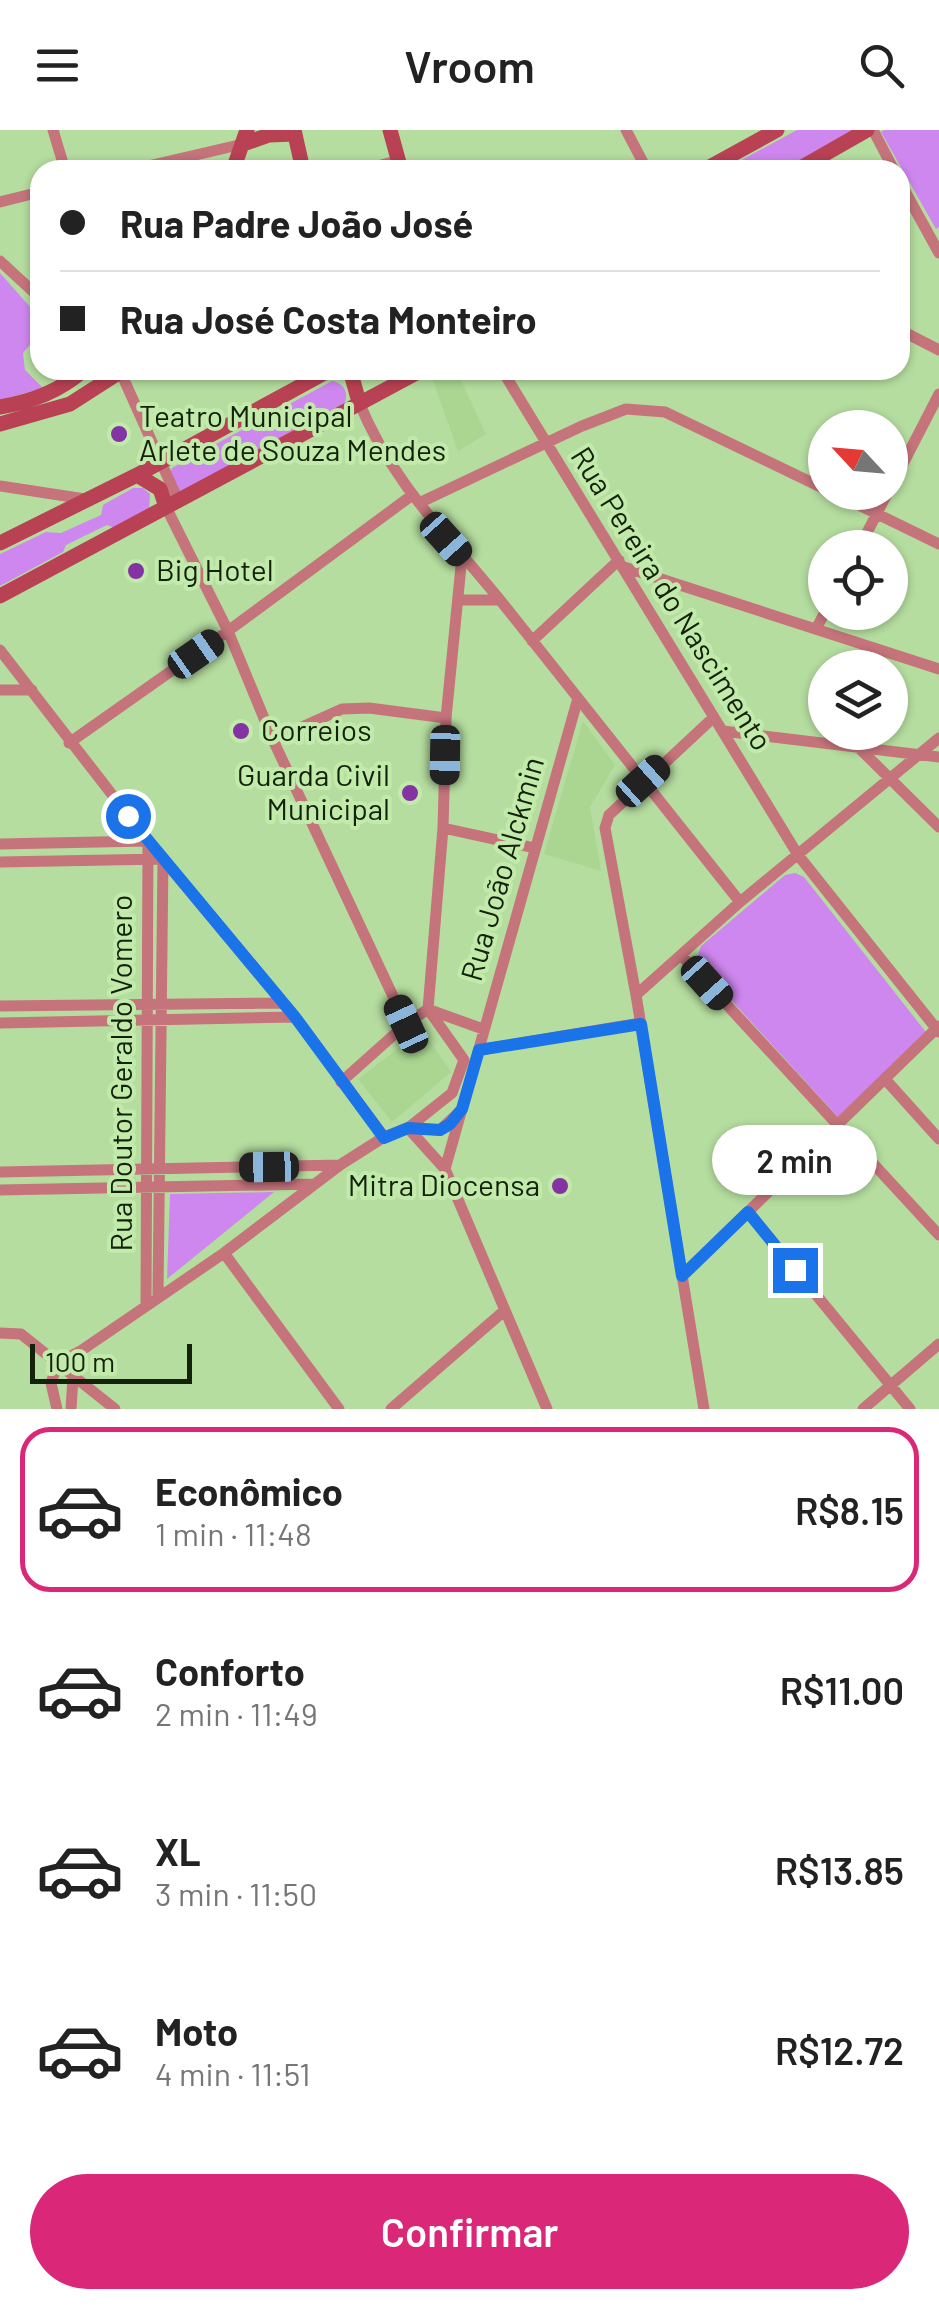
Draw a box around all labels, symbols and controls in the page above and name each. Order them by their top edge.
icon: menu [30,38,85,93]
text: Vroom [404,38,535,92]
icon: search [854,38,909,93]
text: Rua Padre João José [120,200,473,246]
text: Rua José Costa Monteiro [120,296,537,342]
place label: Teatro Municipal Arlete de Souza Mendes [139,397,446,467]
north arrow [808,410,908,510]
map controls [808,410,908,750]
marker: Teatro Municipal Arlete de Souza Mendes [108,423,130,445]
street label: Rua Pereira do Nascimento [564,439,781,756]
car [415,507,477,571]
button: locate [808,530,908,630]
place label: Big Hotel [156,551,274,587]
marker: Big Hotel [125,560,147,582]
car [163,625,229,683]
button: layers [808,650,908,750]
place label: Correios [261,711,372,747]
marker: Correios [230,720,252,742]
car [429,725,461,785]
car [611,750,675,812]
street label: Rua João Alckmin [452,752,550,985]
place label: Guarda Civil Municipal [237,756,390,826]
marker: Guarda Civil Municipal [399,782,421,804]
route start [106,794,151,839]
street label: Rua Doutor Geraldo Vomero [102,895,138,1251]
car [676,951,738,1015]
car [380,990,432,1058]
callout: 2 min [712,1125,878,1195]
text: 2 min [756,1141,833,1179]
car [239,1151,299,1183]
place label: Mitra Diocensa [348,1166,540,1202]
marker: Mitra Diocensa [549,1175,571,1197]
route end [773,1248,818,1293]
scale bar [30,1339,192,1384]
text: 100 m [45,1344,115,1378]
icon: car [35,1465,125,1555]
text: Econômico [155,1468,343,1514]
text: R$8.15 [795,1487,904,1533]
text: 1 min · 11:48 [155,1514,312,1552]
icon: car [35,1645,125,1735]
text: Conforto [155,1648,305,1694]
text: R$11.00 [780,1667,904,1713]
text: 2 min · 11:49 [155,1694,318,1732]
icon: car [35,1825,125,1915]
text: XL [155,1828,201,1874]
text: R$13.85 [775,1847,904,1893]
text: 3 min · 11:50 [155,1874,317,1912]
icon: car [35,2005,125,2095]
text: Moto [155,2008,238,2054]
text: R$12.72 [775,2027,904,2073]
text: 4 min · 11:51 [155,2054,311,2092]
button: Confirmar [30,2174,909,2289]

